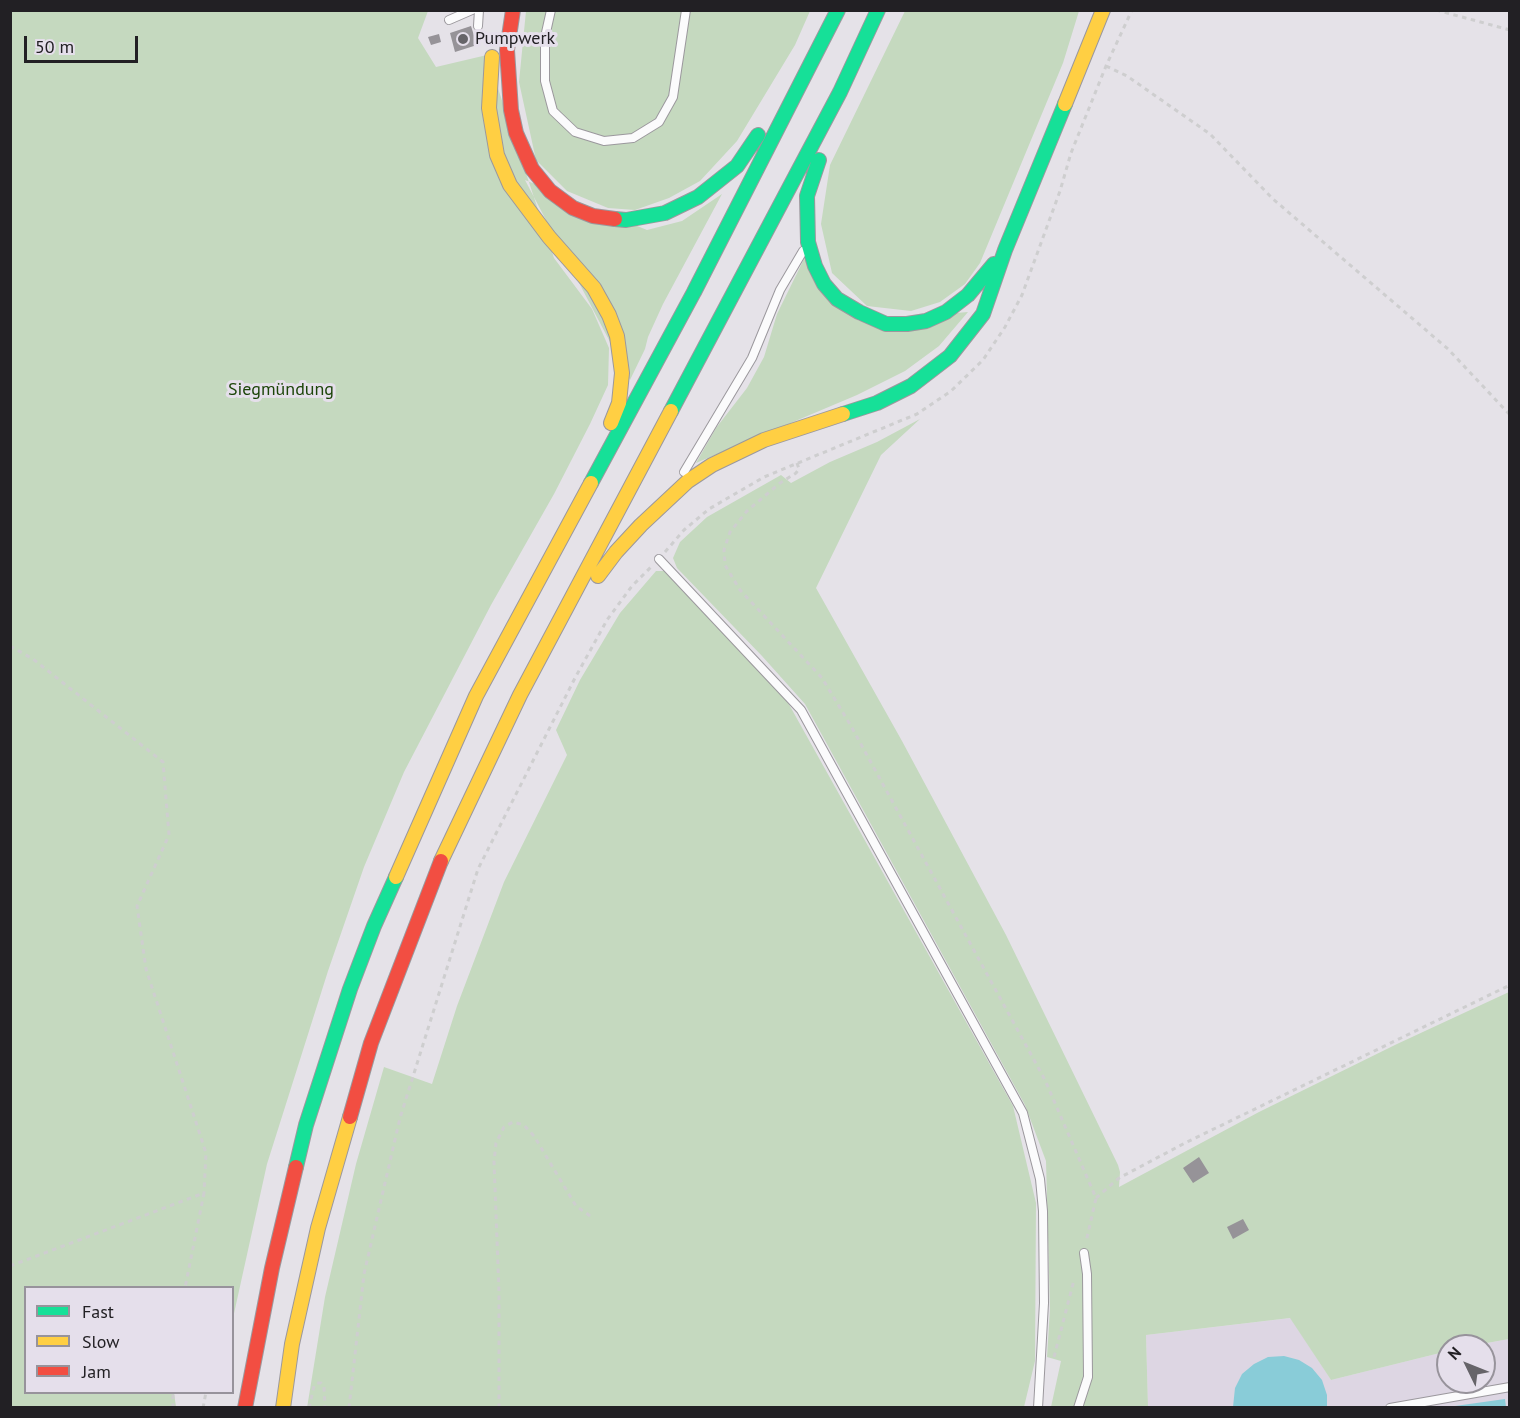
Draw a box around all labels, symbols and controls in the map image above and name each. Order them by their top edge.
scale bar [27,24,141,62]
place label: Pumpwerk [475,28,555,50]
marker: Pumpwerk [456,32,470,46]
text: 50 m [35,35,74,58]
park label: Siegmündung [228,379,334,401]
legend [24,1286,234,1394]
text: Fast [82,1300,114,1323]
text: Slow [82,1330,120,1353]
north arrow [1436,1334,1496,1394]
text: N [1443,1342,1465,1364]
text: Jam [82,1360,111,1383]

